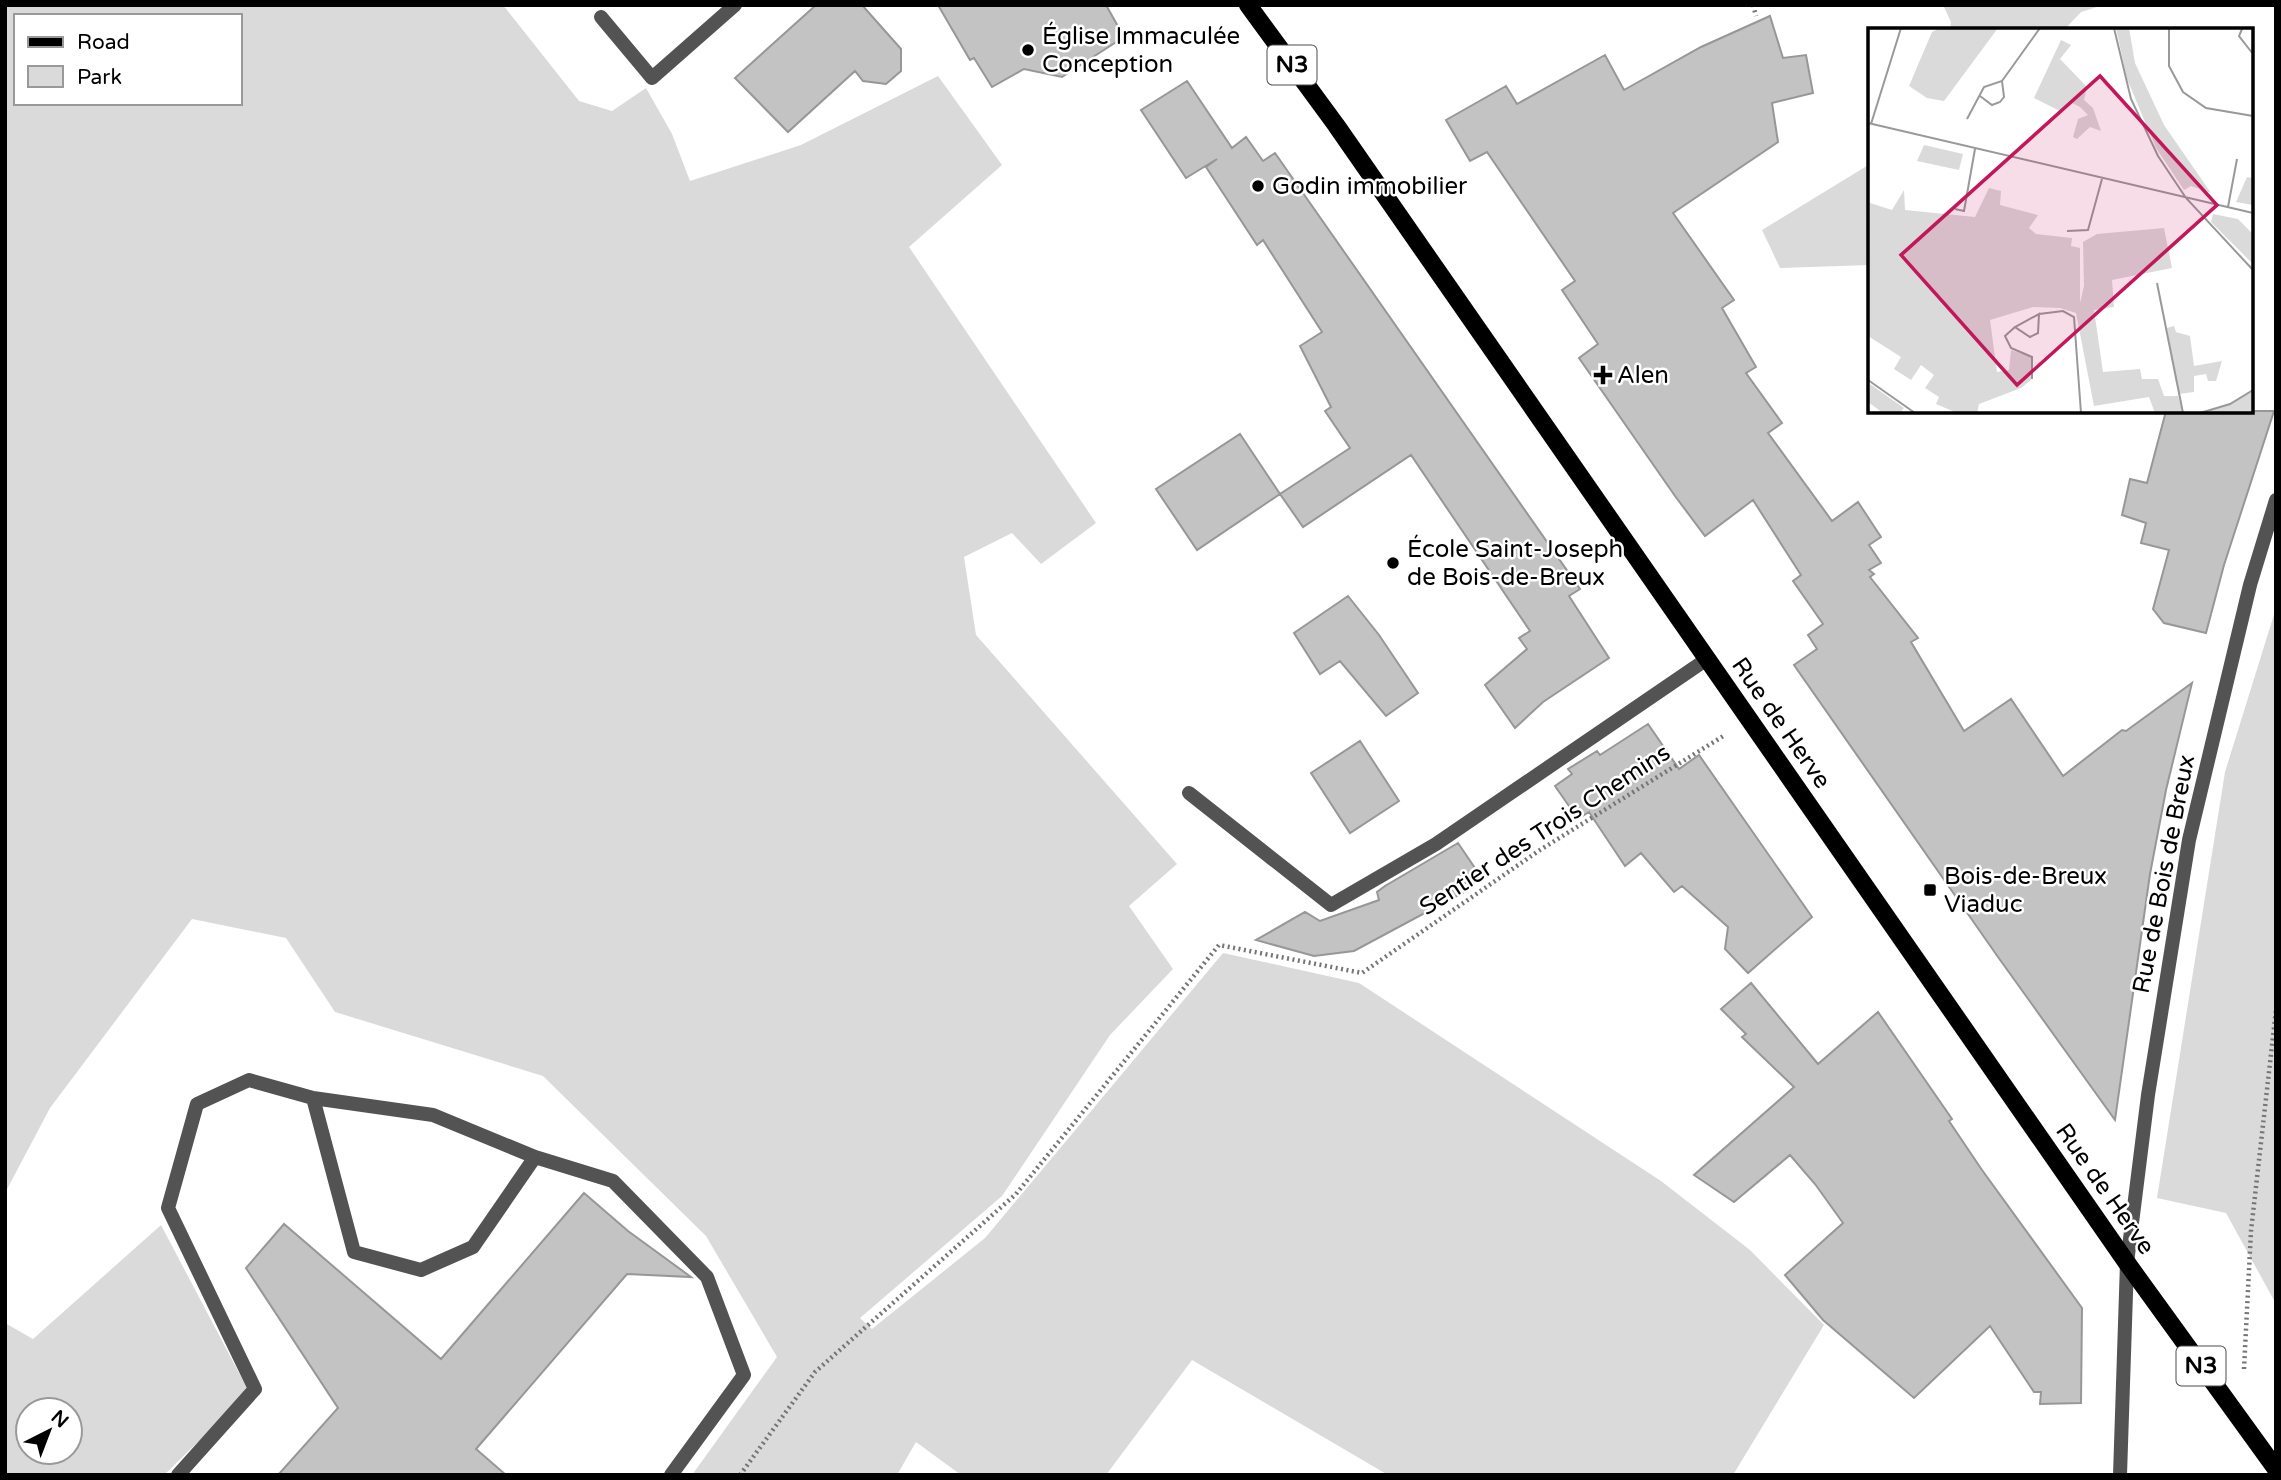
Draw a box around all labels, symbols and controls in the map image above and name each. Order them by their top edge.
legend [14,14,242,105]
place label: Église Immaculée Conception [1042,21,1240,79]
inset map [1868,28,2253,413]
text: Road [77,30,130,55]
marker: Église Immaculée Conception [1020,42,1036,58]
road number: N3 [1268,46,1316,85]
text: Park [77,65,122,90]
place label: Godin immobilier [1272,172,1468,201]
marker: Godin immobilier [1250,178,1266,194]
place label: Alen [1617,361,1669,390]
marker: Alen [1595,367,1611,383]
place label: École Saint-Joseph de Bois-de-Breux [1407,534,1623,592]
marker: École Saint-Joseph de Bois-de-Breux [1385,555,1401,571]
street label: Rue de Herve [1725,652,1837,794]
street label: Sentier des Trois Chemins [1414,738,1676,922]
street label: Rue de Bois de Breux [2127,752,2201,996]
place label: Bois-de-Breux Viaduc [1944,862,2107,919]
marker: Bois-de-Breux Viaduc [1922,882,1938,898]
street label: Rue de Herve [2049,1118,2161,1260]
road number: N3 [2176,1346,2226,1386]
north arrow [14,1396,84,1466]
text: N [47,1406,73,1432]

